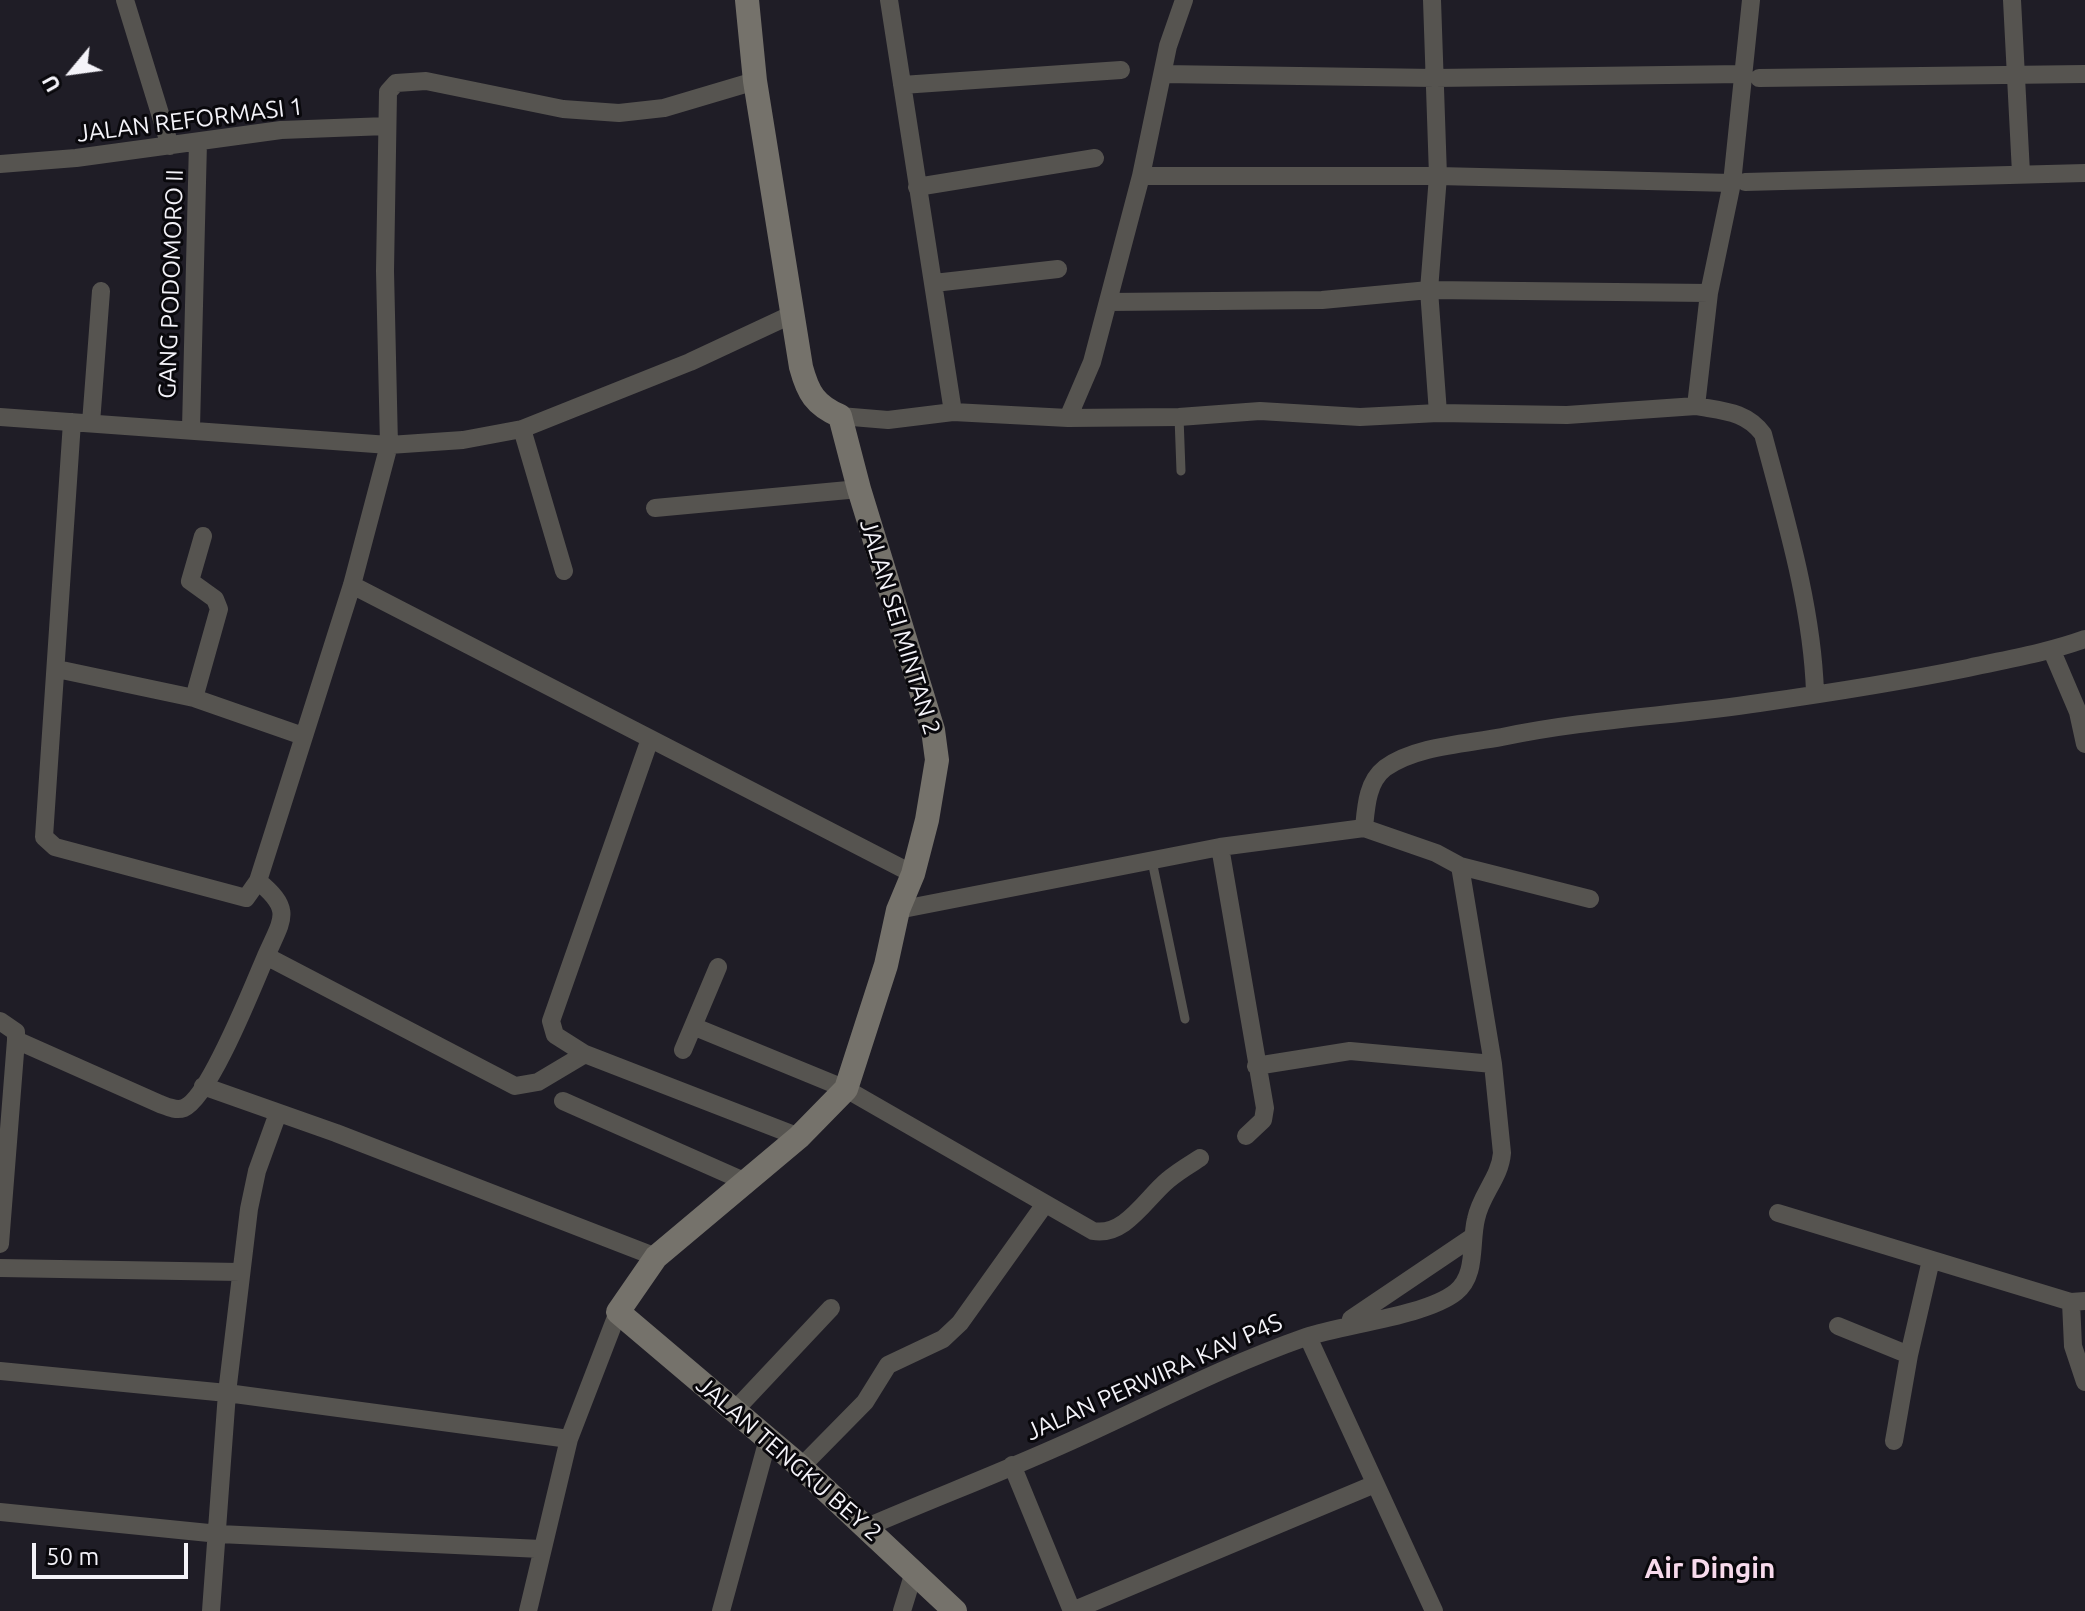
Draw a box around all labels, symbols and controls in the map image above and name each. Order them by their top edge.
north arrow [32,32,112,112]
text: U [36,71,65,97]
street label: JALAN REFORMASI 1 [75,92,305,148]
street label: GANG PODOMORO II [153,169,189,399]
street label: JALAN SEI MINTAN 2 [853,516,947,738]
street label: JALAN PERWIRA KAV P4S [1021,1307,1287,1447]
street label: JALAN TENGKU BEY 2 [690,1371,888,1547]
scale bar [36,1527,192,1577]
text: 50 m [46,1543,99,1570]
district label: Air Dingin [1645,1552,1775,1586]

